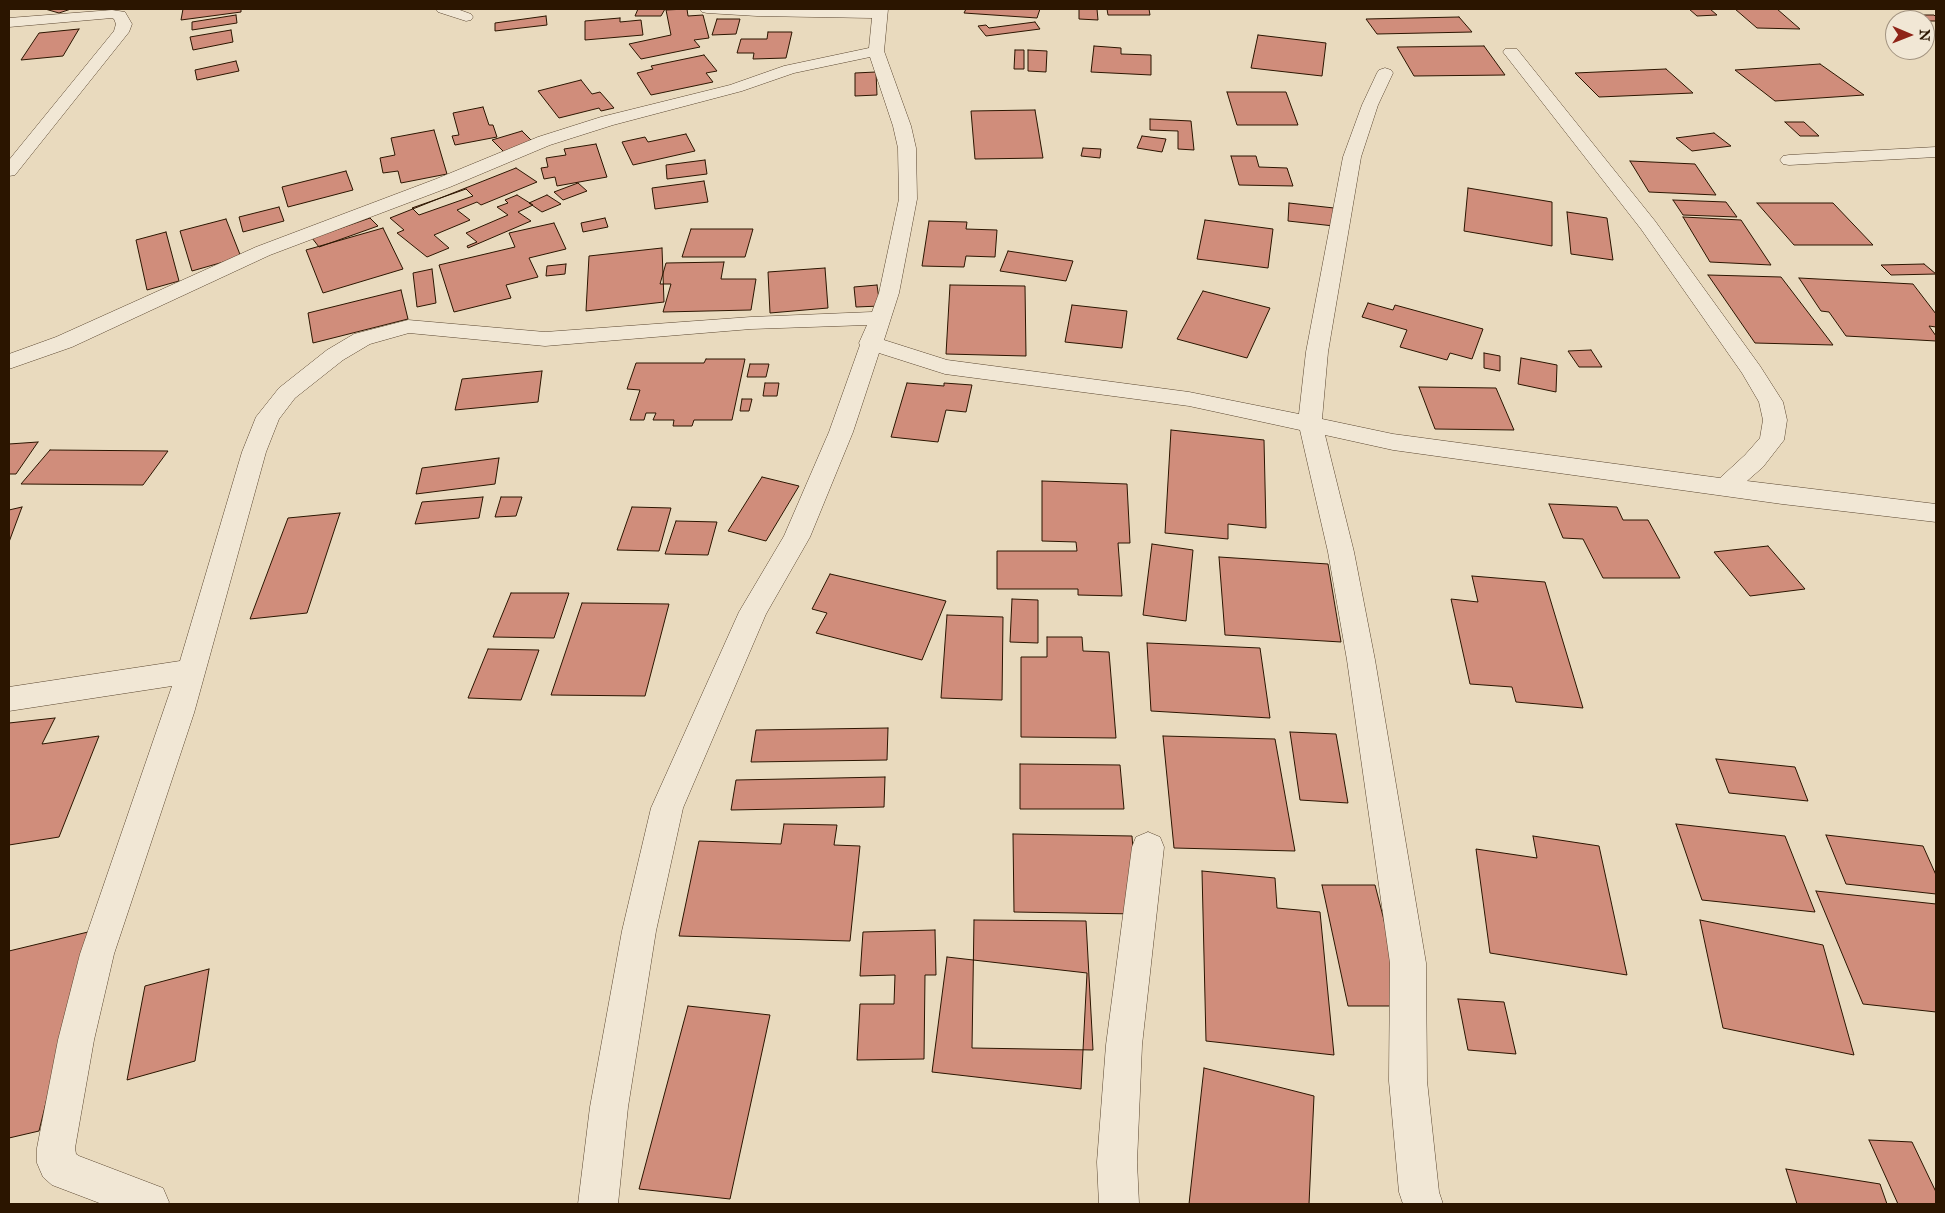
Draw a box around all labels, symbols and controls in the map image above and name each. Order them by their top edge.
north arrow [1885,10,1935,60]
text: N [1916,29,1933,41]

